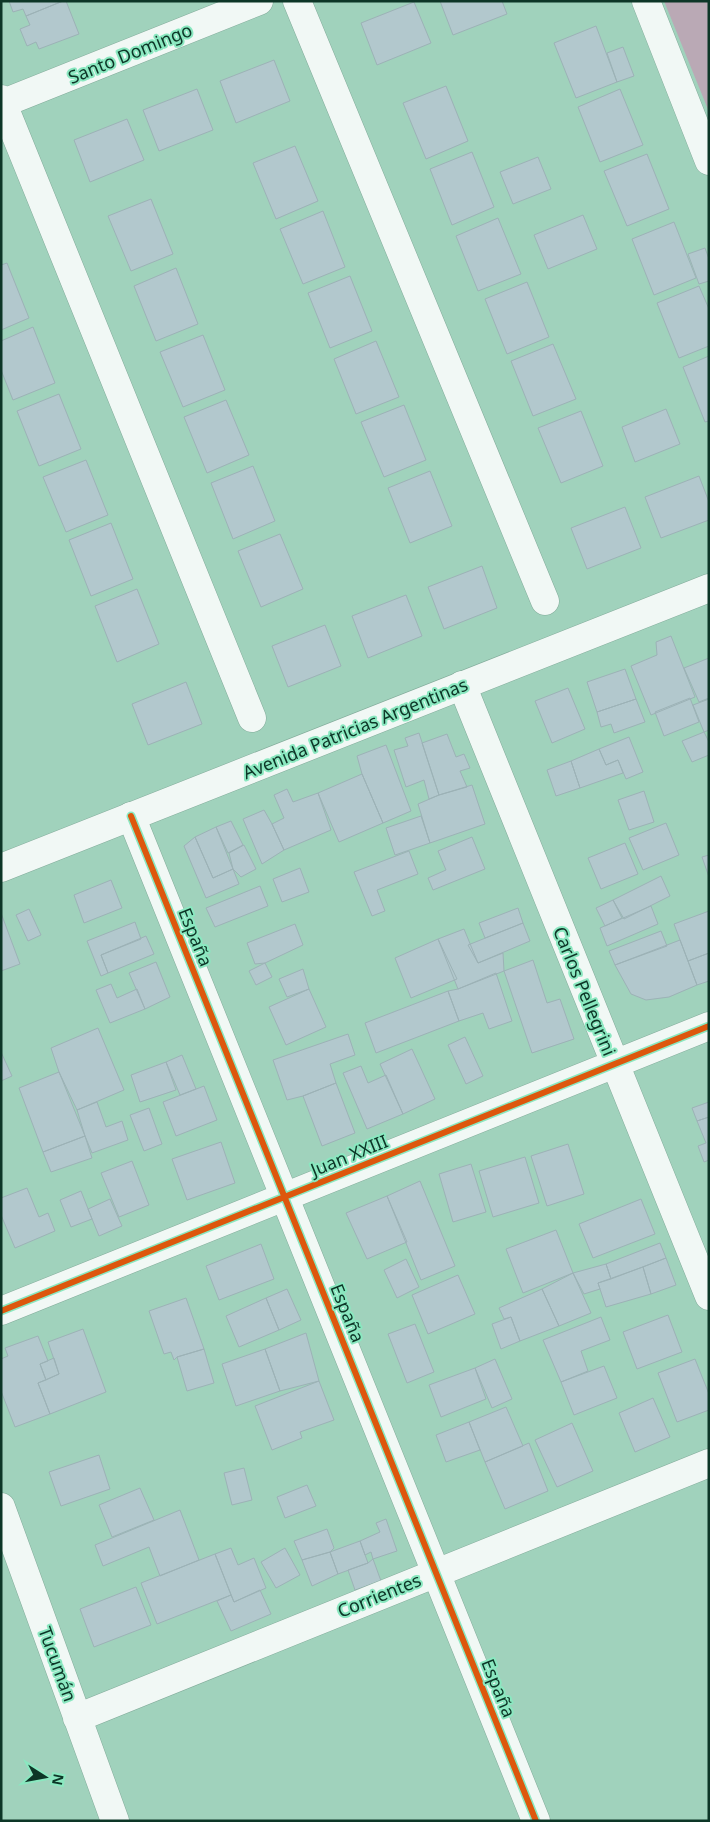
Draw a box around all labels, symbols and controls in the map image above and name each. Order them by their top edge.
street label: Santo Domingo [64,17,196,89]
street label: Avenida Patricias Argentinas [239,672,471,784]
street label: España [173,904,219,970]
street label: Carlos Pellegrini [548,923,622,1059]
street label: Juan XXIII [305,1129,391,1182]
street label: España [325,1280,371,1346]
street label: Corrientes [334,1567,424,1623]
street label: Tucumán [33,1623,83,1705]
street label: España [476,1655,522,1721]
north arrow [20,1752,70,1802]
text: N [48,1772,69,1787]

